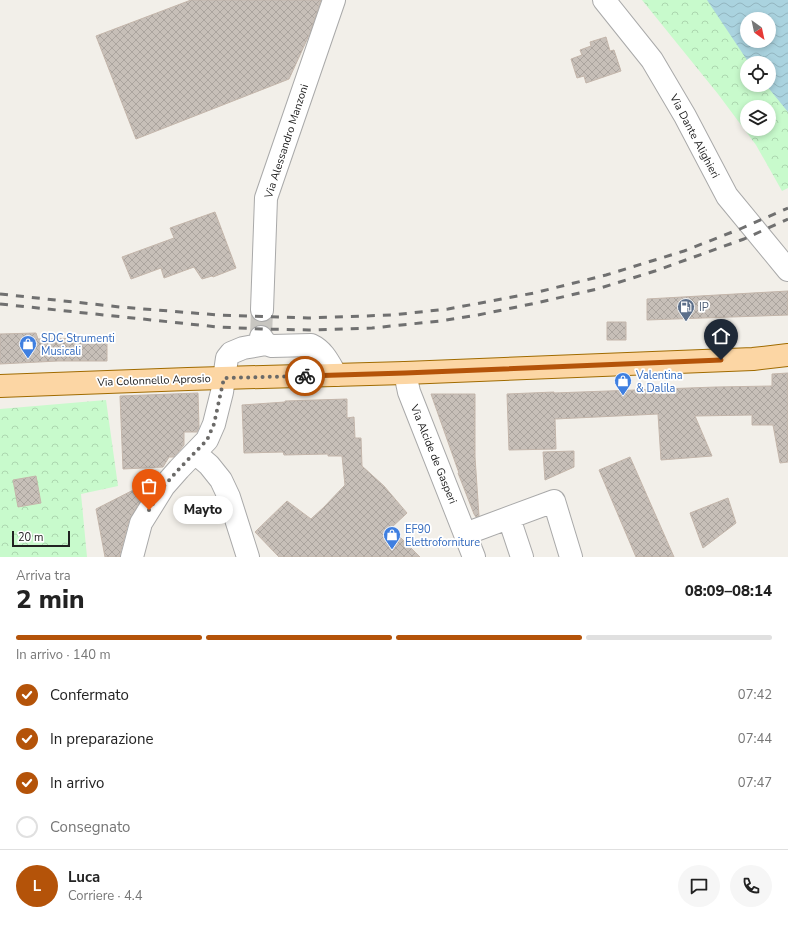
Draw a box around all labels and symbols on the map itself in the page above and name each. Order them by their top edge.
north arrow [740,12,776,48]
street label: Via Alessandro Manzoni [261,82,312,201]
street label: Via Dante Alighieri [666,91,723,181]
fuel station icon: IP [676,297,696,322]
place label: IP [699,300,709,315]
pin [704,319,738,360]
place label: SDC Strumenti Musicali [41,331,115,359]
shop icon: SDC Strumenti Musicali [18,334,38,359]
courier [285,356,325,396]
place label: Valentina & Dalila [635,368,683,396]
street label: Via Colonnello Aprosio [96,371,211,390]
shop icon: Valentina & Dalila [613,371,633,396]
street label: Via Alcide de Gasperi [406,401,460,506]
pin [132,469,166,510]
callout: Mayto [173,496,233,524]
place label: EF90 Elettroforniture [405,522,480,550]
shop icon: EF90 Elettroforniture [382,525,402,550]
scale bar [12,529,70,548]

